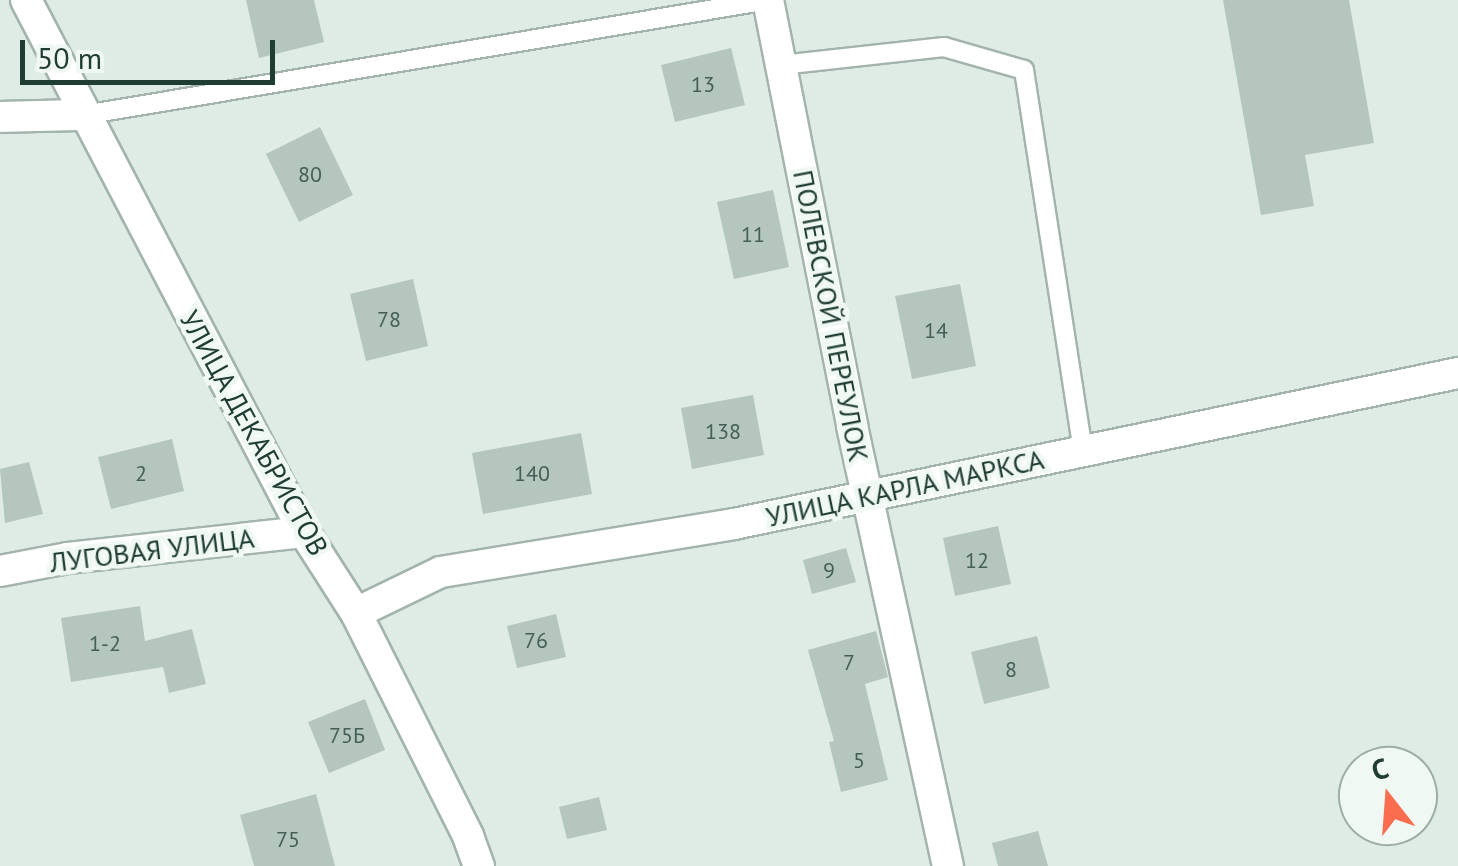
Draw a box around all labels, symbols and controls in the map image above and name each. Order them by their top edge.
scale bar [25,20,280,82]
text: 50 m [37,38,102,77]
house number: 13 [691,72,715,98]
house number: 80 [298,162,322,188]
street label: ПОЛЕВСКОЙ ПЕРЕУЛОК [786,167,876,465]
house number: 11 [741,222,765,248]
street label: УЛИЦА ДЕКАБРИСТОВ [172,304,336,562]
house number: 78 [377,307,401,333]
house number: 14 [924,318,948,344]
house number: 138 [705,419,741,445]
street label: УЛИЦА КАРЛА МАРКСА [762,442,1048,534]
house number: 2 [135,461,147,487]
house number: 140 [514,461,550,487]
street label: ЛУГОВАЯ УЛИЦА [47,521,257,579]
house number: 12 [965,548,989,574]
house number: 9 [823,558,835,584]
house number: 76 [524,628,548,654]
house number: 1-2 [89,631,121,657]
house number: 7 [843,650,855,676]
house number: 8 [1005,657,1017,683]
house number: 75Б [329,723,365,749]
north arrow [1338,746,1438,846]
house number: 5 [853,748,865,774]
text: С [1367,749,1393,789]
house number: 75 [276,827,300,853]

